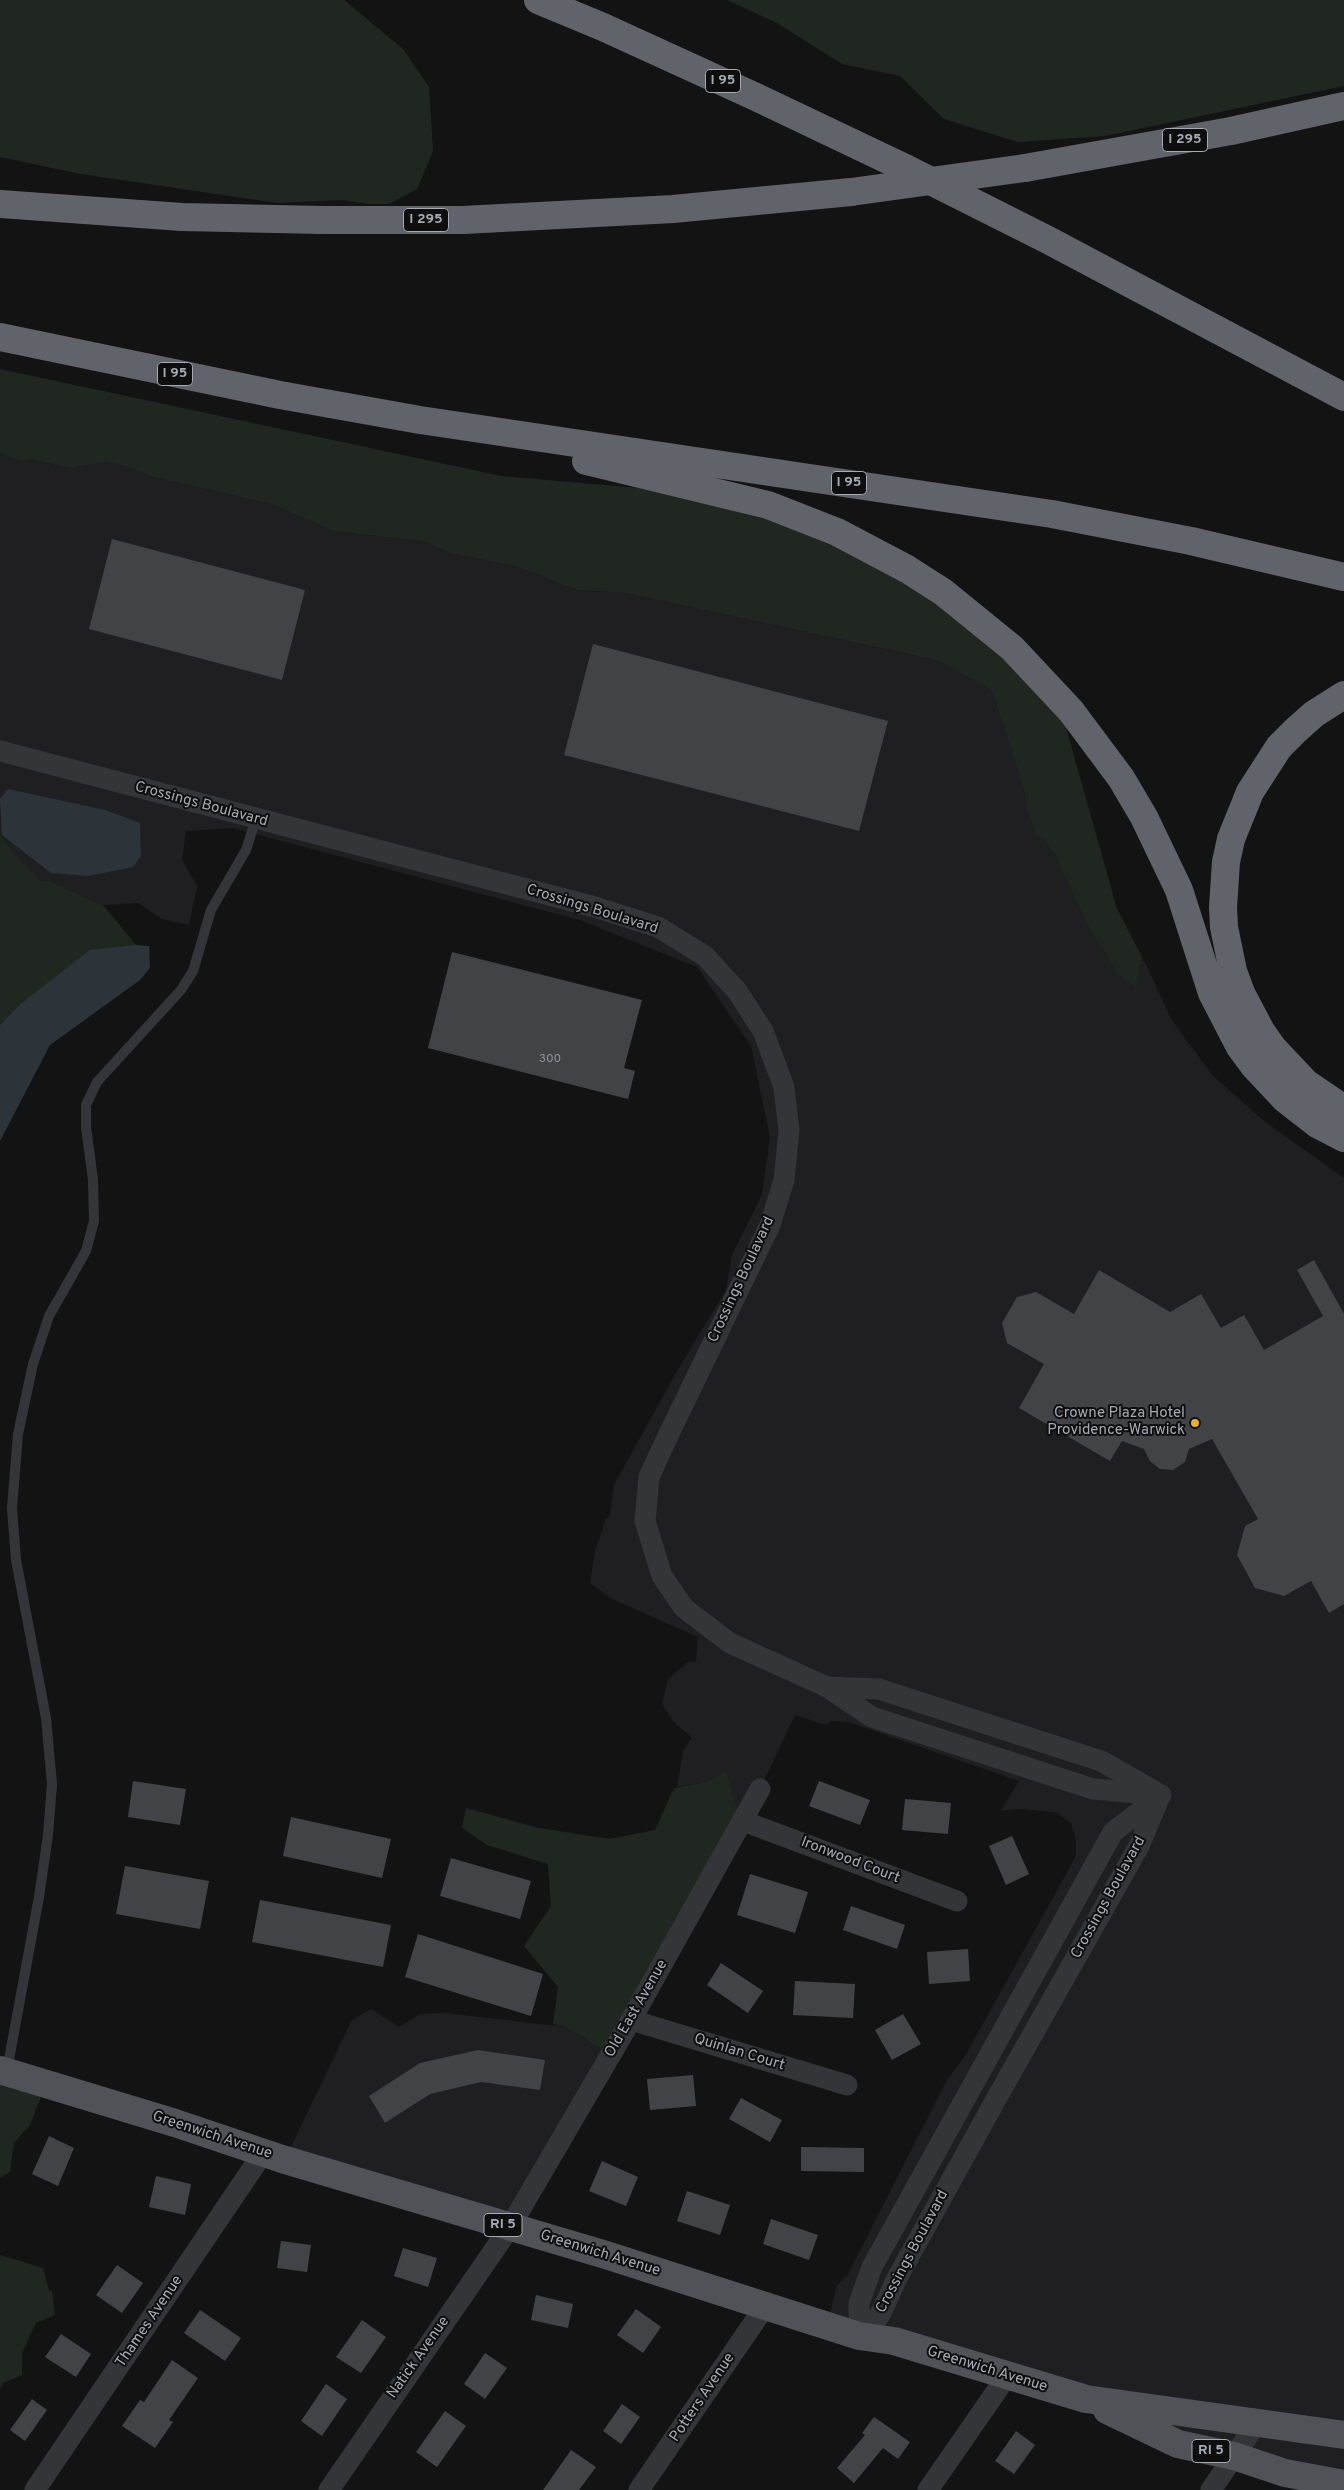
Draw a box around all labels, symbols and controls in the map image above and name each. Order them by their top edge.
road number: I 95 [706,70,740,92]
road number: I 295 [1162,128,1208,152]
road number: I 295 [404,208,448,232]
road number: I 95 [158,362,192,386]
road number: I 95 [832,472,866,494]
street label: Crossings Boulavard [133,779,269,831]
street label: Crossings Boulavard [524,881,660,939]
house number: 300 [539,1053,561,1067]
street label: Crossings Boulavard [705,1214,779,1346]
place label: Crowne Plaza Hotel Providence-Warwick [1047,1405,1185,1440]
marker: Crowne Plaza Hotel Providence-Warwick [1189,1417,1201,1429]
street label: Ironwood Court [798,1834,902,1888]
street label: Crossings Boulavard [1068,1834,1150,1962]
street label: Old East Avenue [602,1957,672,2061]
street label: Quinlan Court [691,2031,787,2075]
street label: Greenwich Avenue [150,2108,274,2164]
street label: Crossings Boulavard [873,2187,953,2317]
road number: RI 5 [484,2214,522,2236]
street label: Greenwich Avenue [538,2227,662,2281]
street label: Thames Avenue [113,2273,187,2371]
street label: Natick Avenue [384,2313,454,2403]
street label: Greenwich Avenue [925,2343,1049,2397]
street label: Potters Avenue [667,2350,739,2446]
road number: RI 5 [1192,2440,1230,2462]

